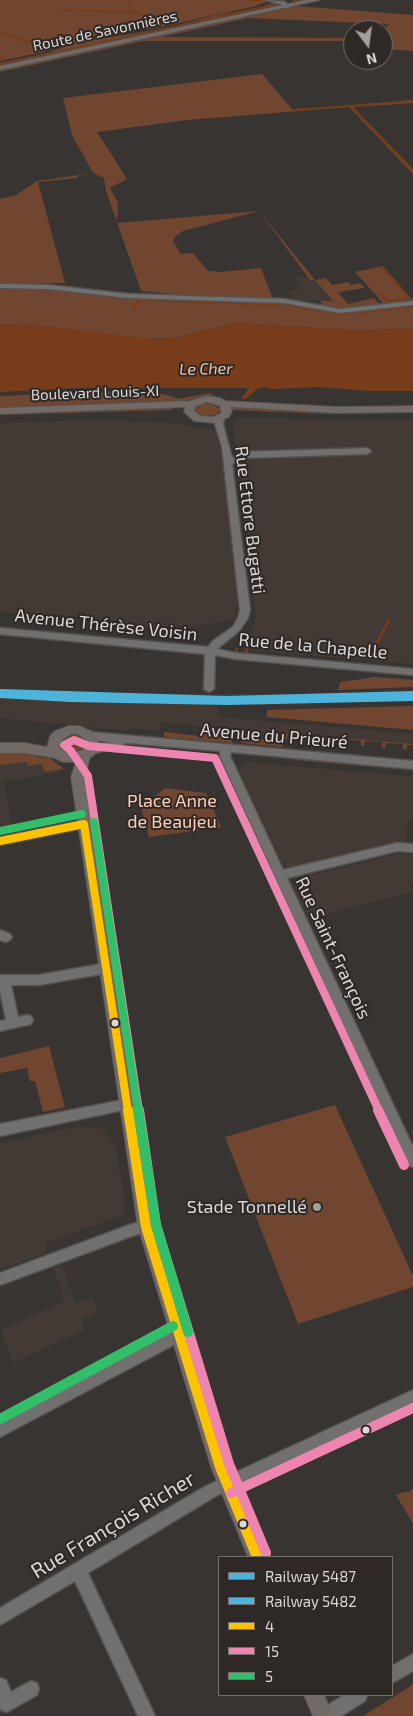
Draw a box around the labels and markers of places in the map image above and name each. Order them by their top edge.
unlabelled marker [110,1018,120,1028]
place label: Stade Tonnellé [187,1196,307,1218]
marker: Stade Tonnellé [311,1201,323,1213]
unlabelled marker [361,1425,371,1435]
unlabelled marker [238,1519,248,1529]

